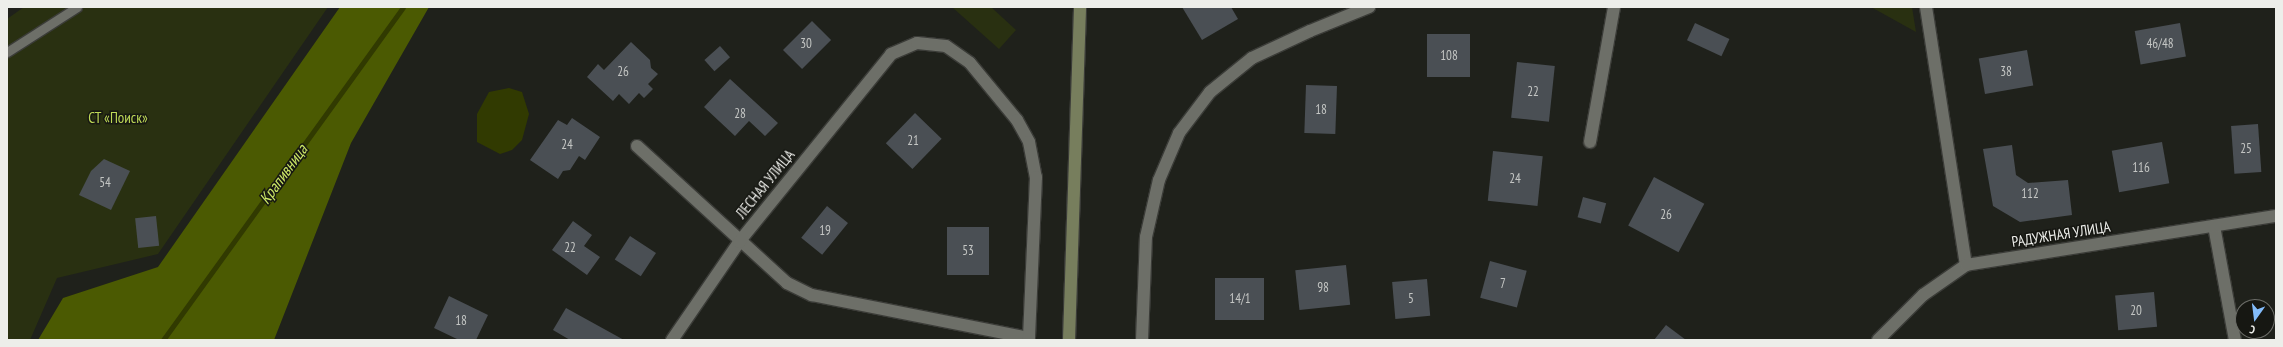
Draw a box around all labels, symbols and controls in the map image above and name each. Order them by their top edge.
house number: 30 [800,36,812,52]
house number: 46/48 [2146,36,2174,52]
house number: 108 [1440,48,1458,64]
house number: 26 [617,64,629,80]
house number: 38 [2000,64,2012,80]
house number: 22 [1527,84,1539,100]
house number: 18 [1315,102,1327,118]
house number: 28 [734,106,746,122]
park label: СТ «Поиск» [88,109,148,127]
house number: 21 [907,133,919,149]
house number: 24 [561,137,573,153]
water label: Крапивница [255,140,311,208]
house number: 25 [2240,141,2252,157]
street label: ЛЕСНАЯ УЛИЦА [732,146,798,222]
house number: 116 [2132,160,2150,176]
house number: 24 [1509,171,1521,187]
house number: 54 [99,175,111,191]
house number: 112 [2021,186,2039,202]
house number: 26 [1660,207,1672,223]
street label: РАДУЖНАЯ УЛИЦА [2010,217,2112,251]
house number: 19 [819,223,831,239]
house number: 22 [564,240,576,256]
house number: 53 [962,243,974,259]
house number: 7 [1500,276,1506,292]
house number: 98 [1317,280,1329,296]
house number: 14/1 [1229,291,1251,307]
house number: 5 [1408,291,1414,307]
north arrow [2235,299,2275,339]
house number: 20 [2130,303,2142,319]
house number: 18 [455,313,467,329]
text: С [2248,322,2256,337]

